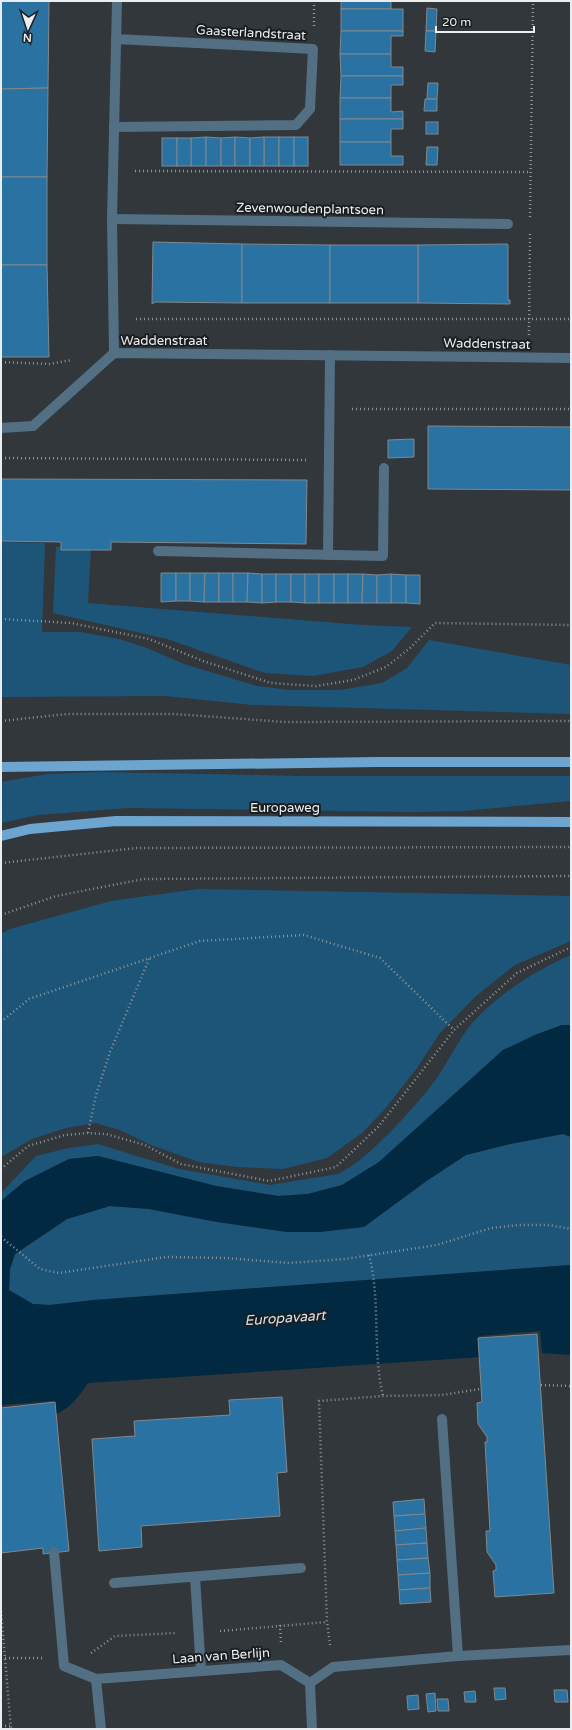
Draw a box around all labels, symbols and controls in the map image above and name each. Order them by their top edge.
north arrow [8,8,48,48]
scale bar [436,8,534,34]
text: 20 m [442,15,471,29]
street label: Gaasterlandstraat [196,22,306,44]
text: N [23,31,32,44]
street label: Zevenwoudenplantsoen [236,200,384,218]
street label: Waddenstraat [120,333,208,349]
street label: Waddenstraat [443,335,531,353]
street label: Europaweg [250,800,320,816]
water label: Europavaart [244,1307,328,1329]
street label: Laan van Berlijn [172,1645,270,1667]

